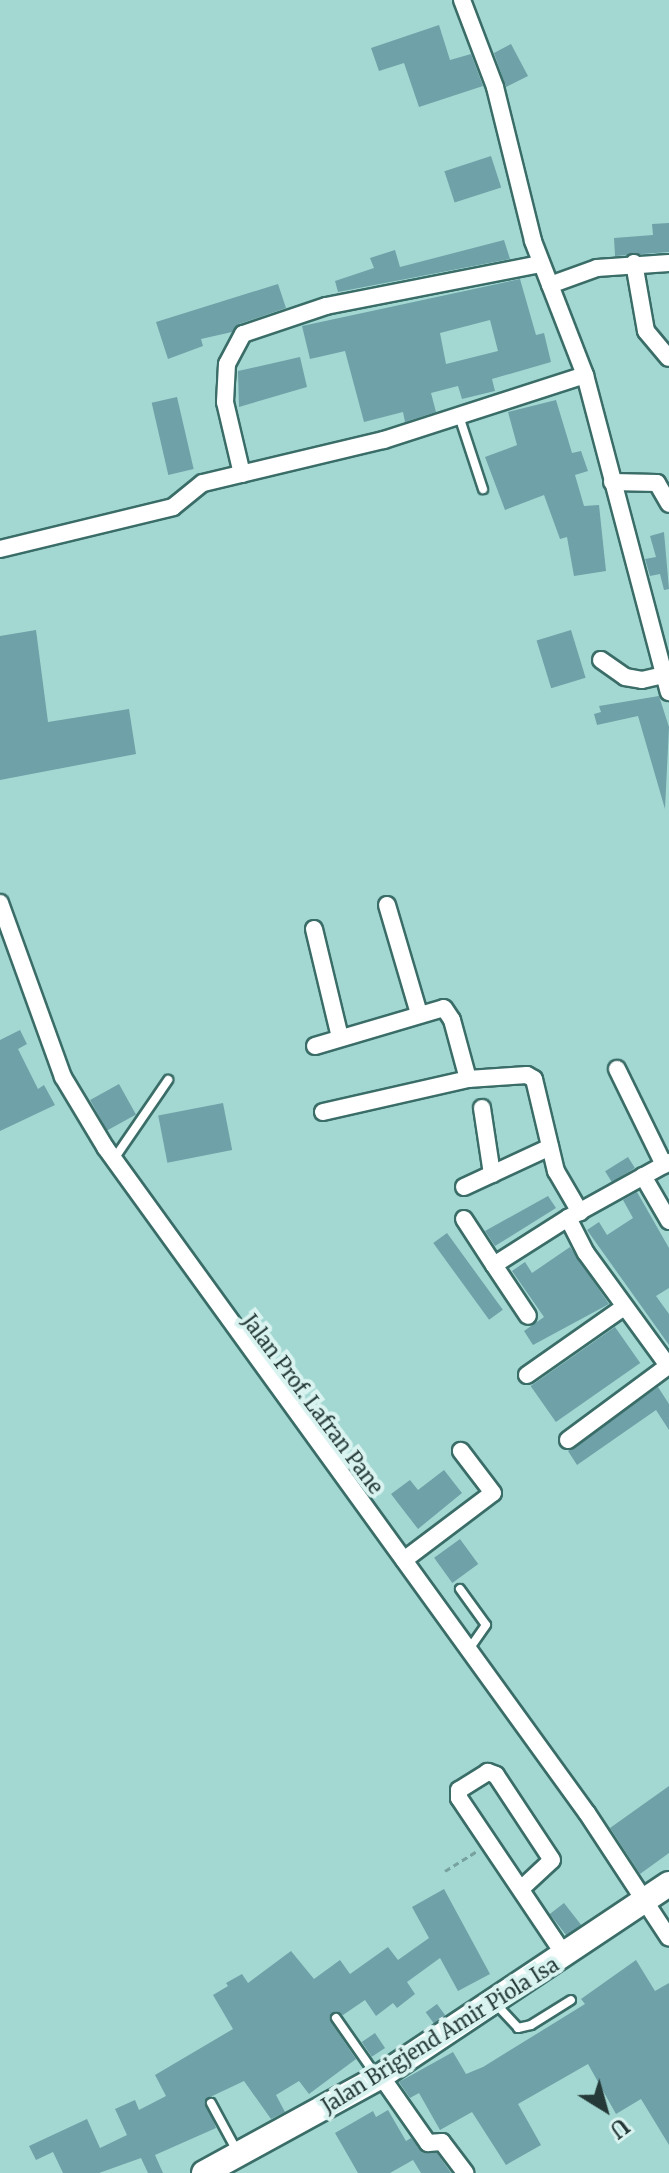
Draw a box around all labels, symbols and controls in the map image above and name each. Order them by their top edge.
street label: Jalan Prof. Lafran Pane [238,1310,388,1498]
street label: Jalan Brigjend Amir Piola Isa [317,1952,563,2118]
north arrow [565,2069,645,2149]
text: U [604,2112,634,2144]

